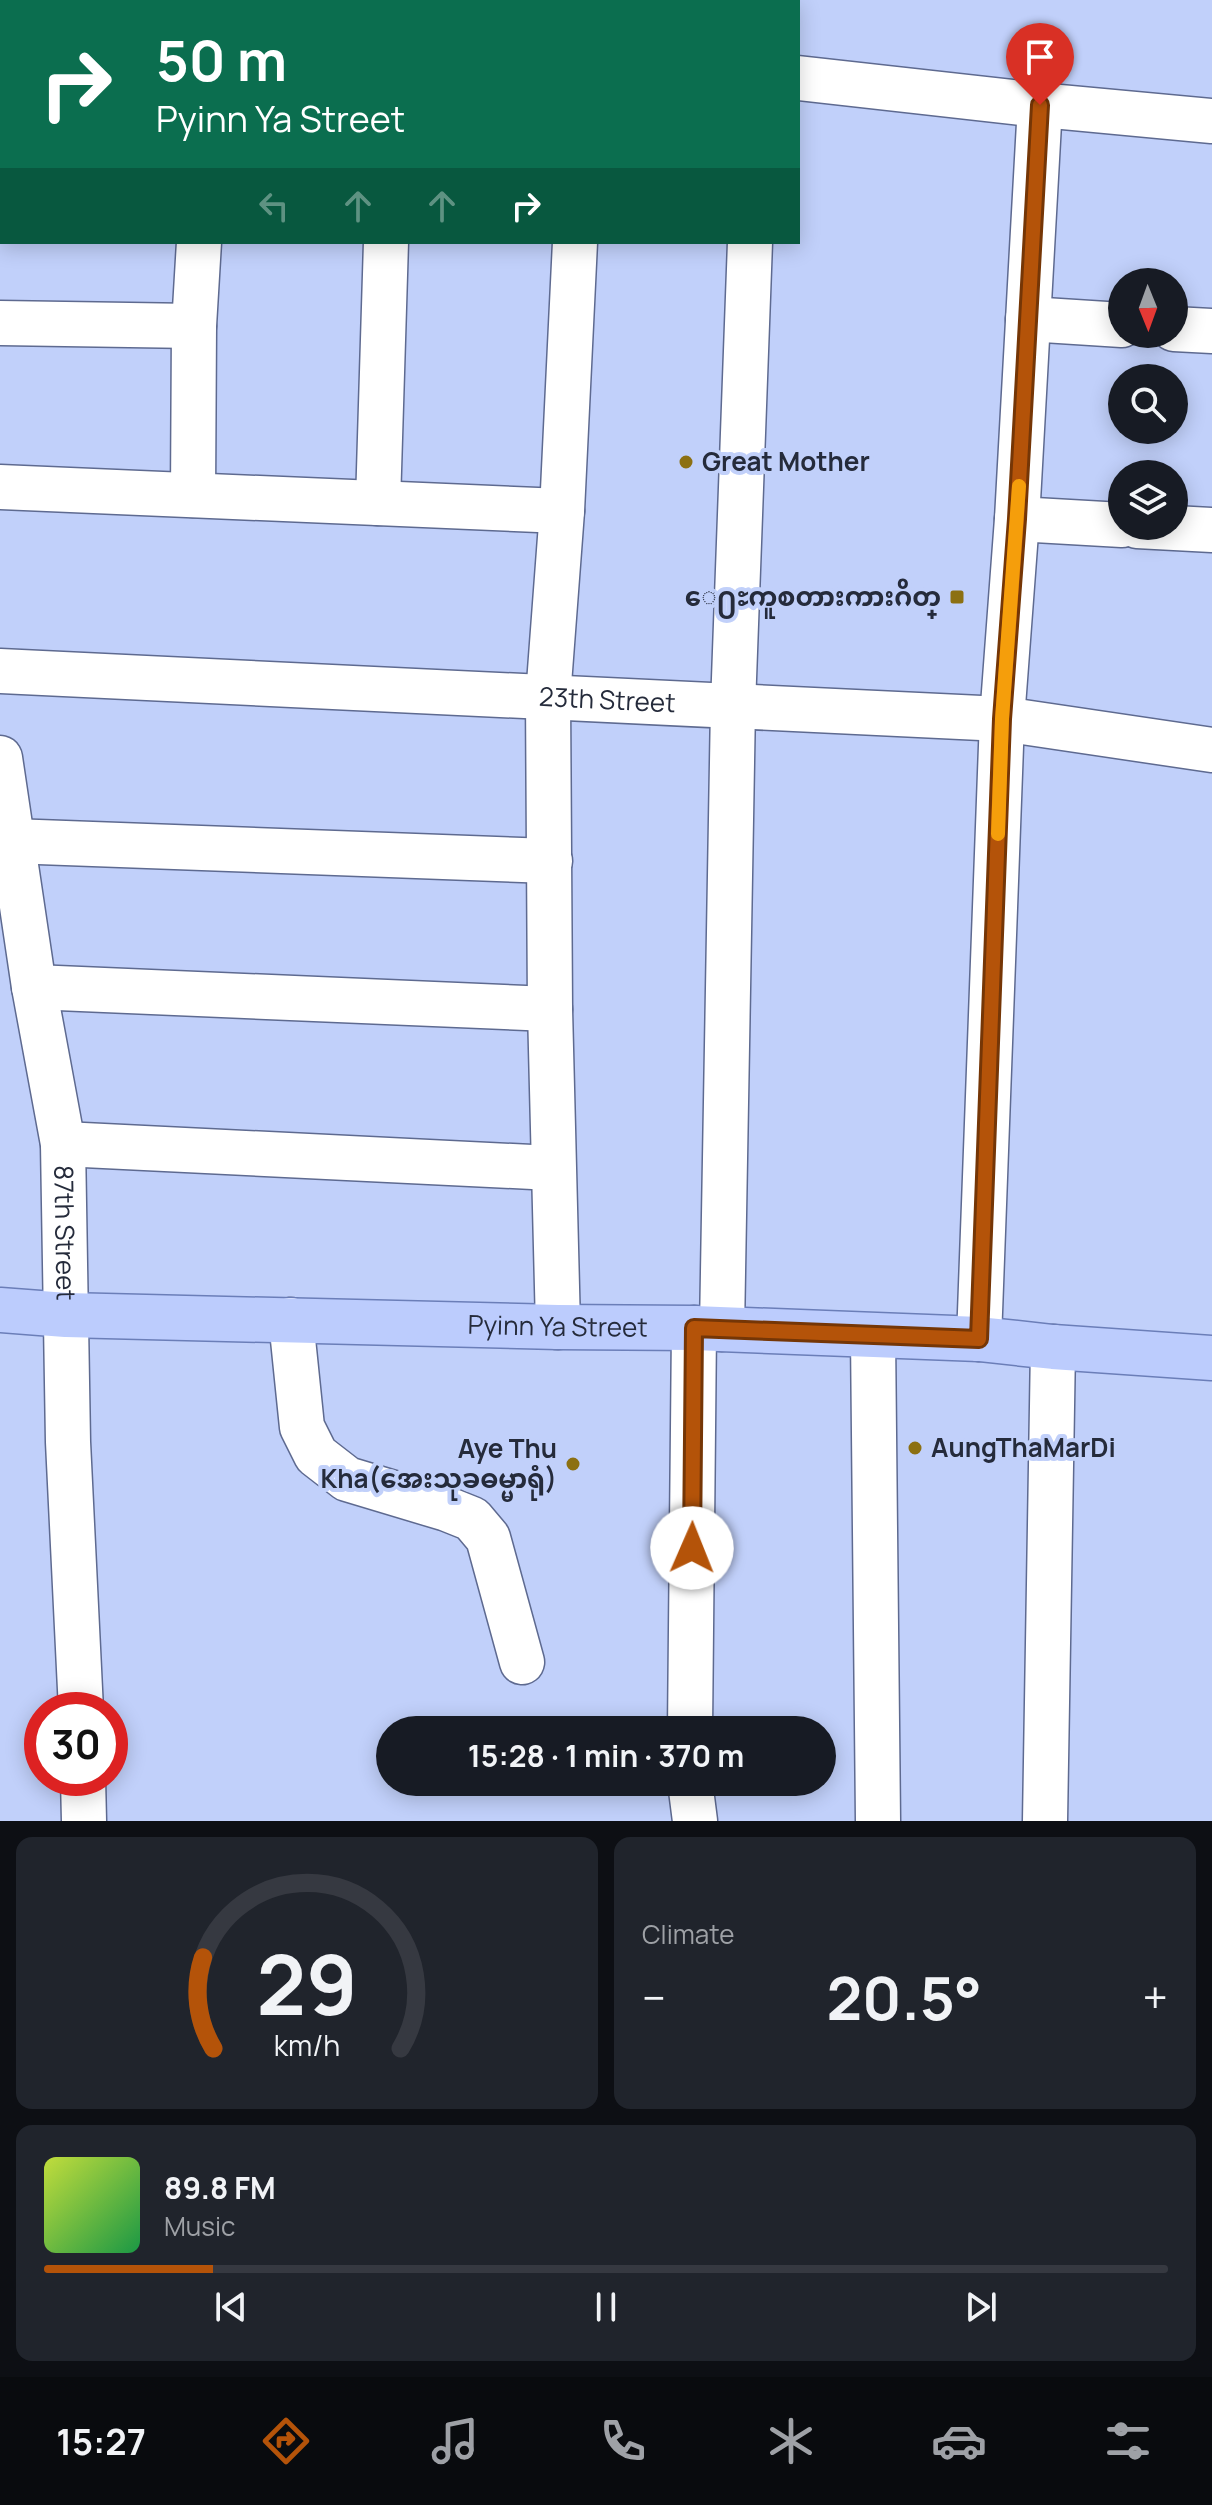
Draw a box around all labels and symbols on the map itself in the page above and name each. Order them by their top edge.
pin [1006,23,1074,105]
north arrow [1108,268,1188,348]
place label: Great Mother [702,443,870,479]
marker: Great Mother [677,453,695,471]
place label: ေ႐ႊကူစတားကားဂိတ္ [685,578,941,619]
marker: ေ႐ႊကူစတားကားဂိတ္ [948,588,966,606]
street label: 23th Street [538,678,676,720]
street label: 87th Street [46,1165,85,1301]
street label: Pyinn Ya Street [467,1306,648,1345]
place label: AungThaMarDi [931,1429,1116,1465]
place label: Aye Thu Kha(အေးသုခဓမ္မာရုံ) [320,1430,557,1502]
marker: AungThaMarDi [906,1439,924,1457]
marker: Aye Thu Kha(အေးသုခဓမ္မာရုံ) [564,1455,582,1473]
position arrow [650,1506,734,1590]
speed limit sign: 30 [24,1692,128,1796]

